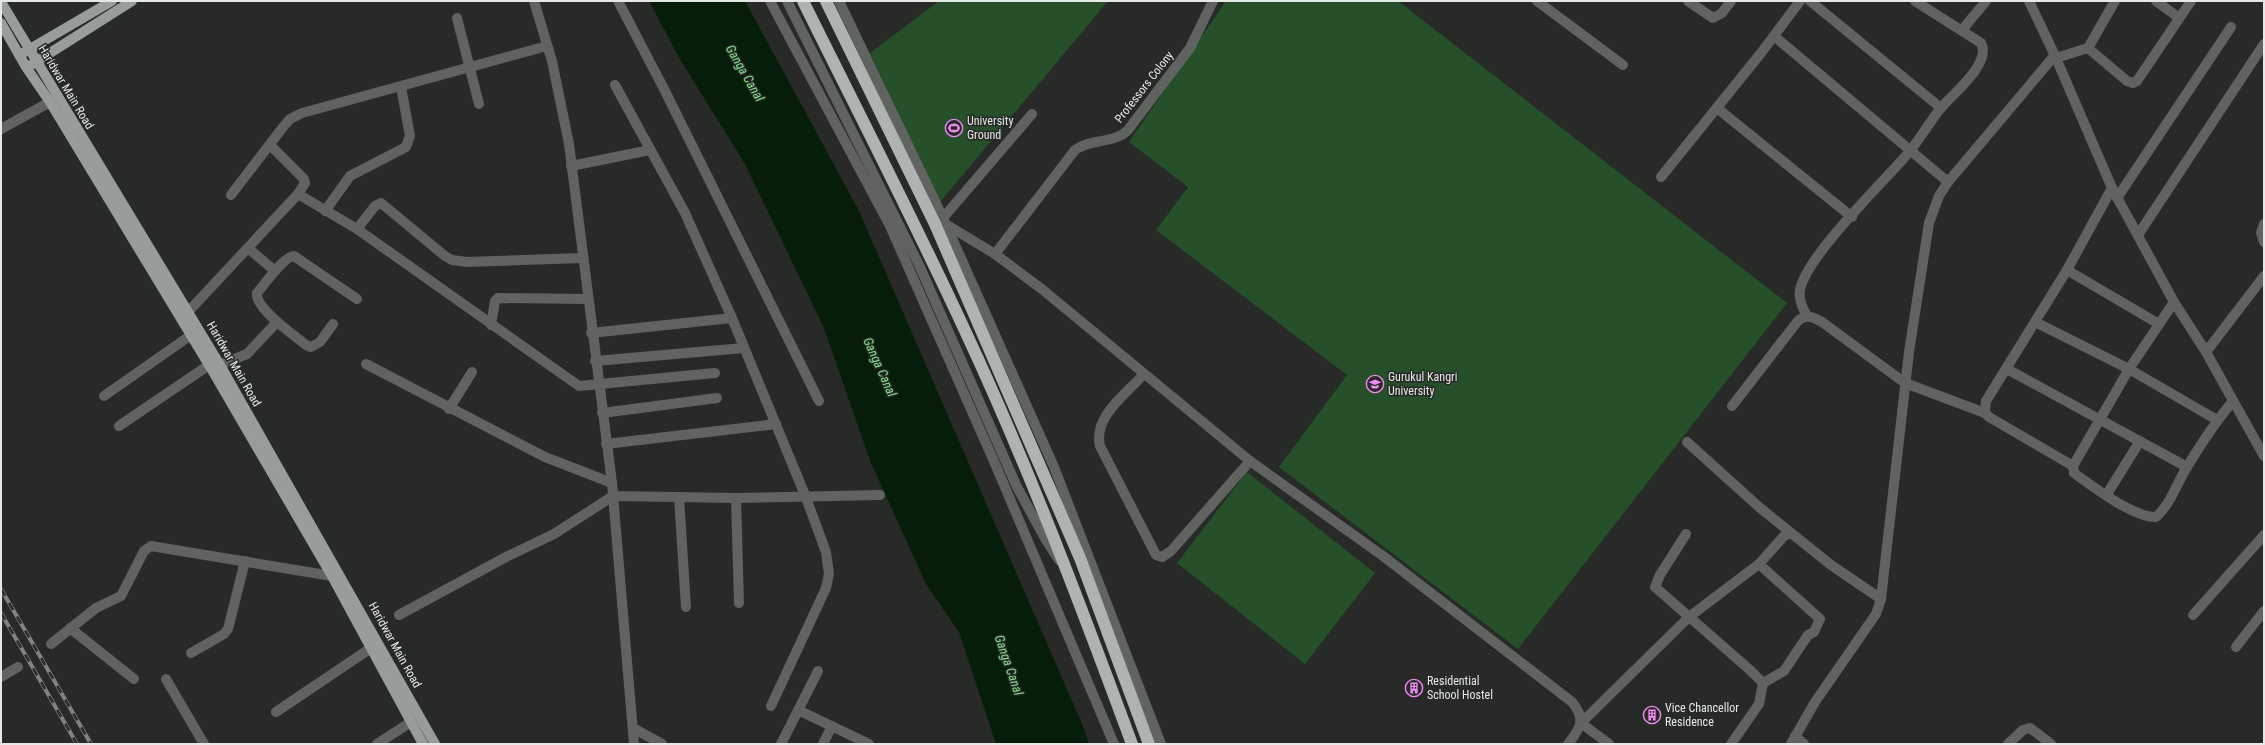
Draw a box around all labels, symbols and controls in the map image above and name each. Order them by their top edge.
street label: Haridwar Main Road [35,42,97,132]
water label: Ganga Canal [723,42,768,105]
street label: Professors Colony [1112,49,1176,125]
place label: University Ground [967,114,1013,142]
sports icon: University Ground [944,118,964,138]
street label: Haridwar Main Road [204,319,264,409]
water label: Ganga Canal [860,335,900,400]
place label: Gurukul Kangri University [1388,370,1458,398]
school or university icon: Gurukul Kangri University [1365,374,1385,394]
street label: Haridwar Main Road [366,600,424,690]
water label: Ganga Canal [992,633,1027,698]
place label: Residential School Hostel [1427,674,1493,702]
building icon: Residential School Hostel [1404,678,1424,698]
place label: Vice Chancellor Residence [1665,701,1739,729]
building icon: Vice Chancellor Residence [1642,705,1662,725]

